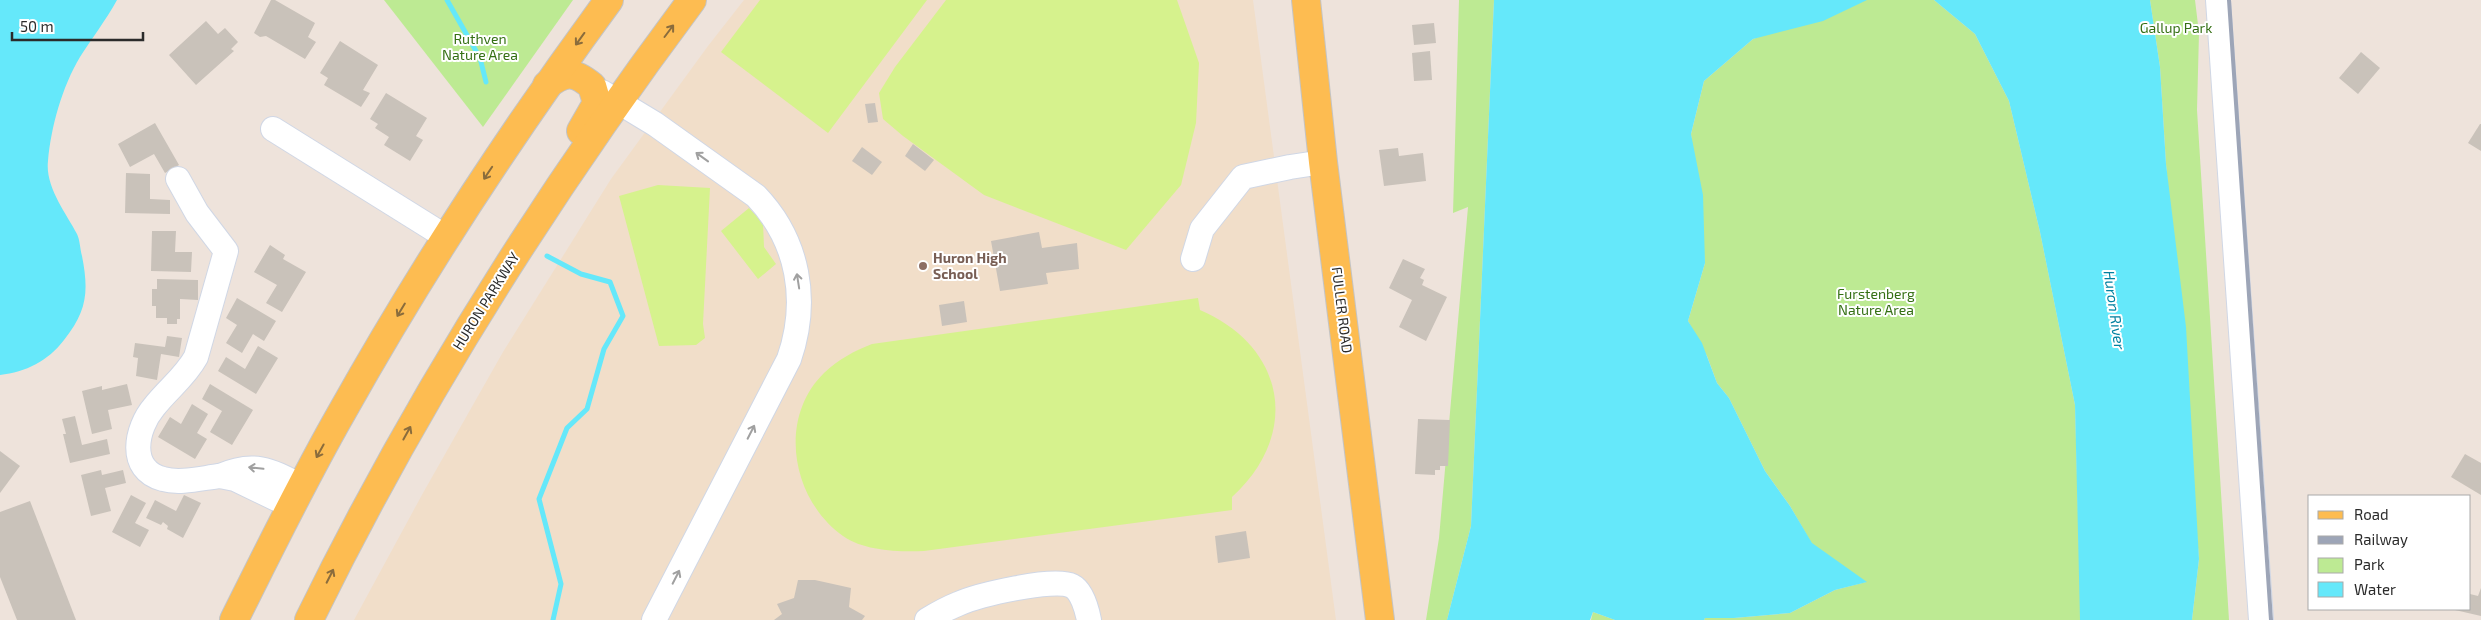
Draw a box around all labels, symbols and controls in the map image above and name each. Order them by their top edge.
scale bar [12,10,144,42]
text: 50 m [20,17,54,35]
park label: Gallup Park [2140,19,2212,36]
one-way arrow [664,24,674,38]
park label: Ruthven Nature Area [442,30,518,63]
one-way arrow [575,32,586,45]
one-way arrow [695,152,709,162]
one-way arrow [482,165,492,179]
street label: HURON PARKWAY [449,249,522,353]
place label: Huron High School [933,249,1007,282]
marker: Huron High School [917,260,929,272]
street label: FULLER ROAD [1329,266,1356,354]
water label: Huron River [2101,269,2130,352]
one-way arrow [793,273,803,289]
park label: Furstenberg Nature Area [1837,285,1915,318]
one-way arrow [396,303,406,317]
one-way arrow [746,425,756,440]
one-way arrow [402,426,412,441]
one-way arrow [315,443,324,458]
one-way arrow [249,463,265,473]
legend [2308,495,2471,610]
text: Road [2354,505,2389,523]
text: Railway [2354,530,2408,548]
text: Park [2354,555,2385,573]
one-way arrow [325,569,335,584]
one-way arrow [671,569,681,584]
text: Water [2354,580,2396,598]

